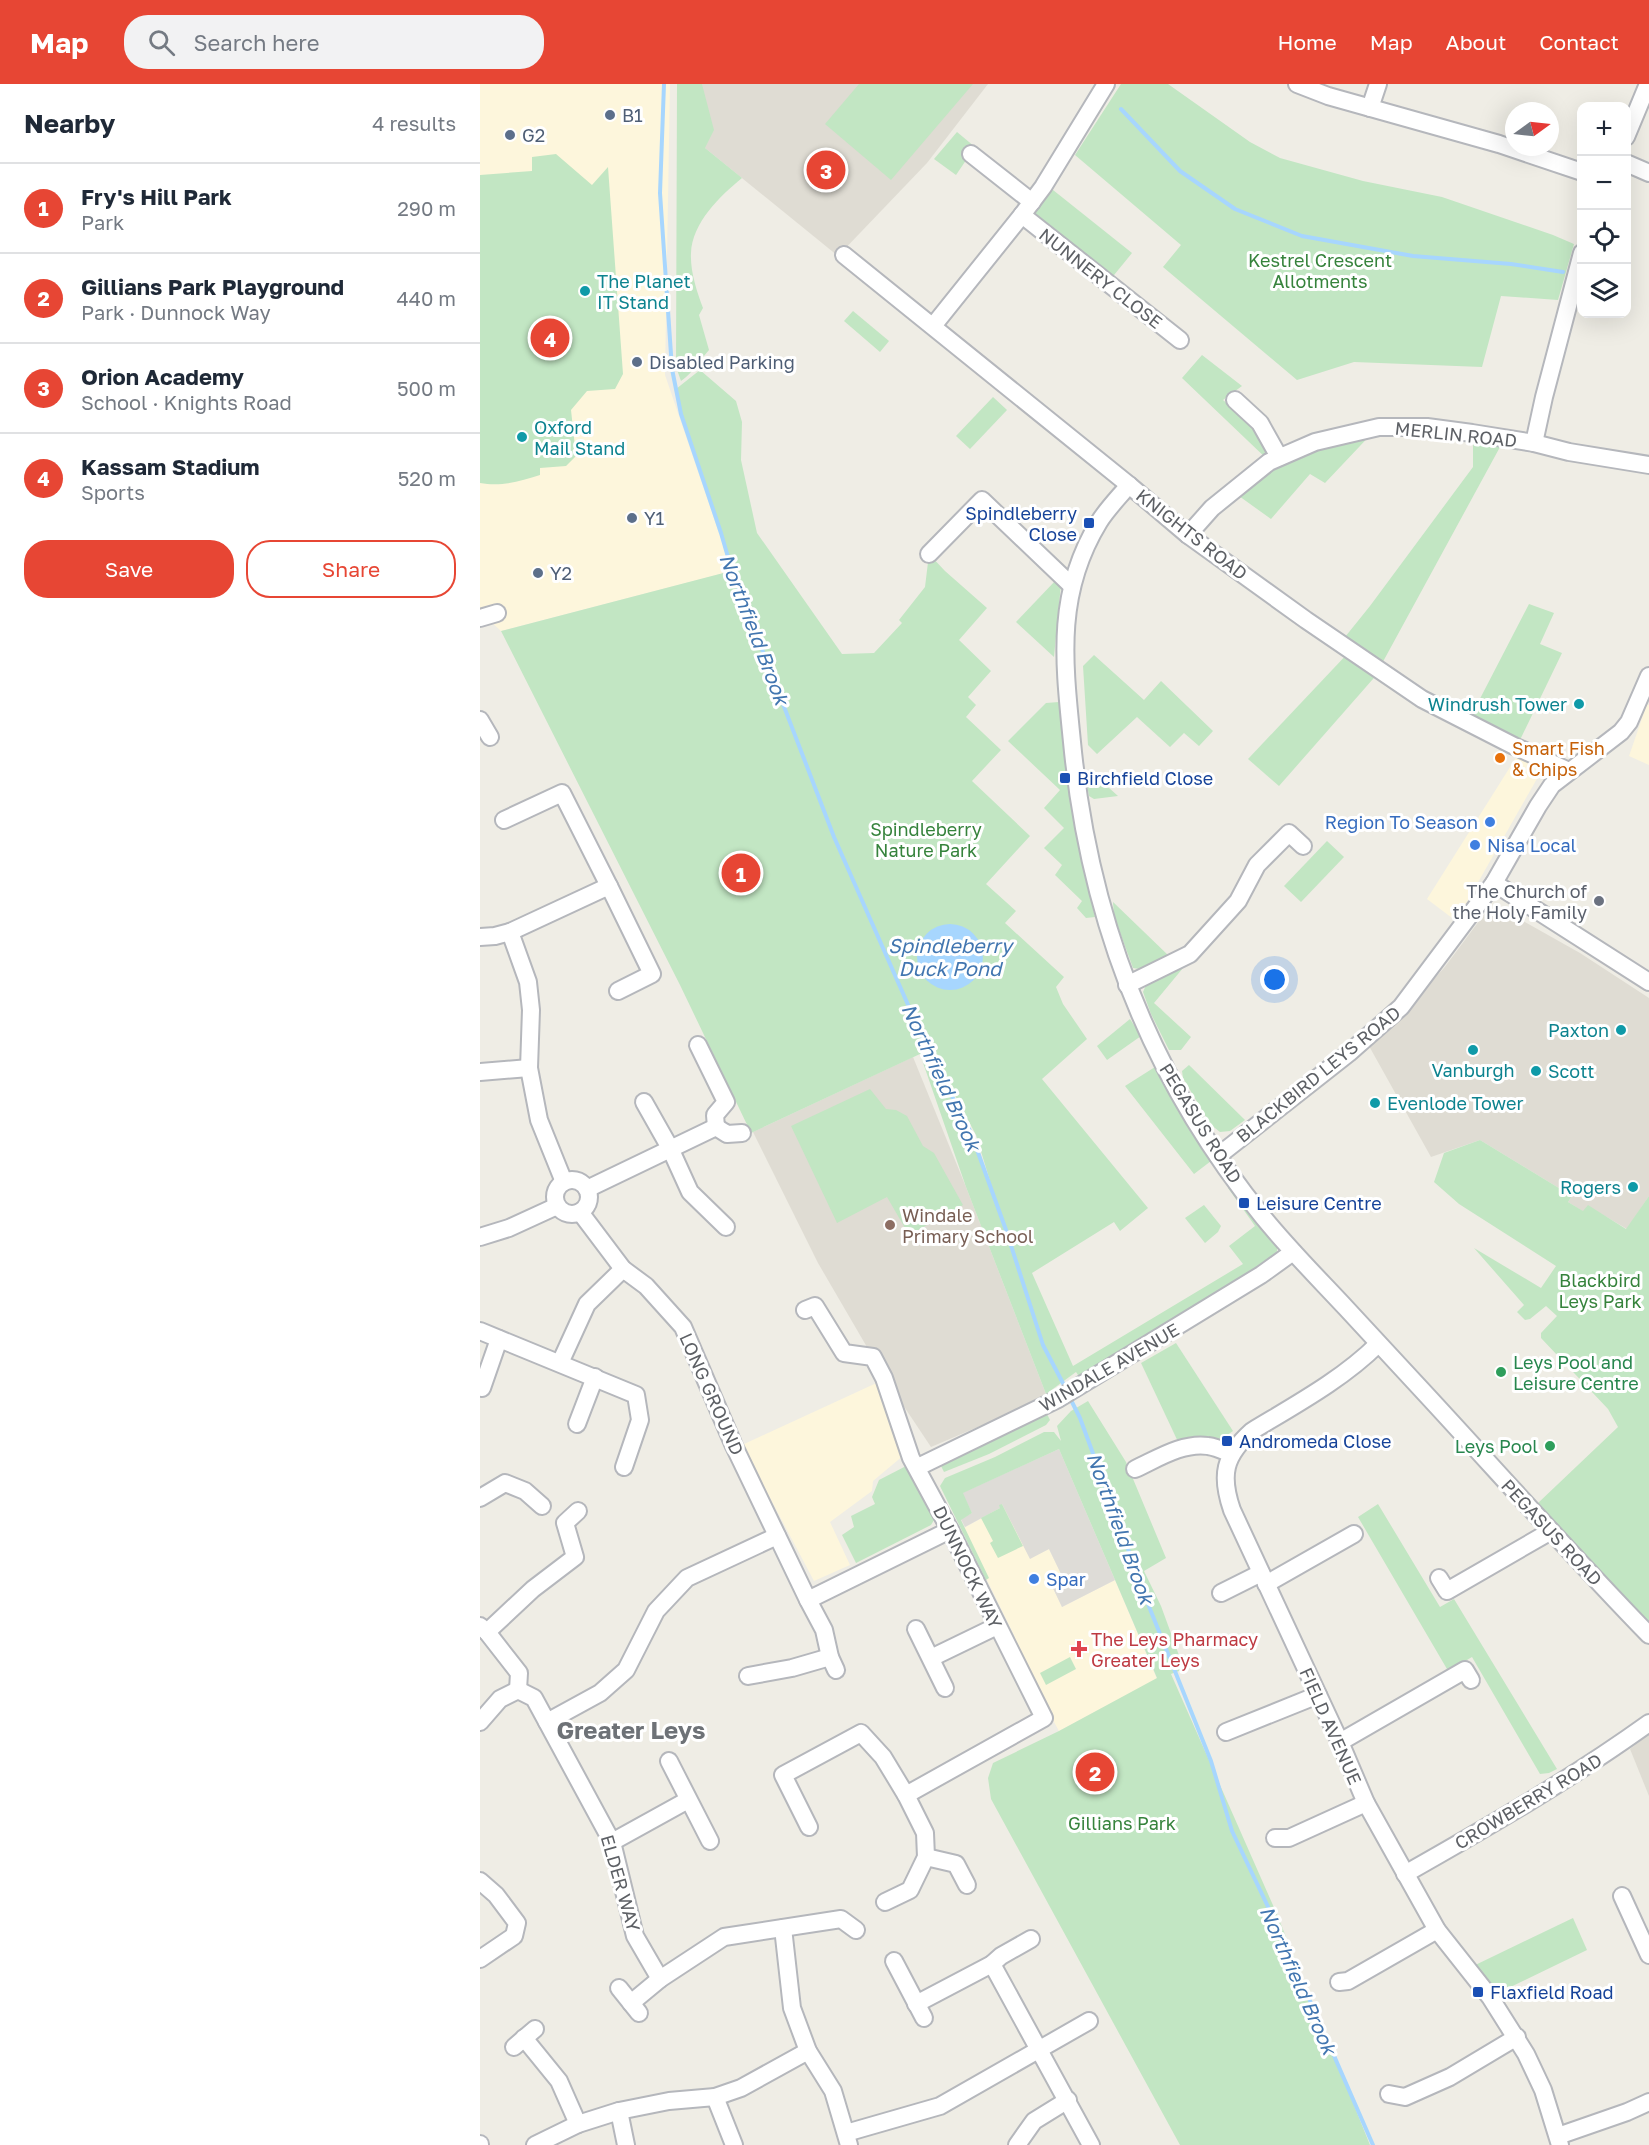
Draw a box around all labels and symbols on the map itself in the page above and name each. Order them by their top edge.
north arrow [1505,102,1559,156]
place label: B1 [622,104,643,126]
marker: B1 [603,108,617,122]
place label: G2 [522,124,545,146]
marker: G2 [503,128,517,142]
pin: 3 [806,148,846,193]
street label: NUNNERY CLOSE [1035,223,1167,333]
park label: Kestrel Crescent Allotments [1248,249,1392,292]
place label: The Planet IT Stand [597,270,691,313]
marker: The Planet IT Stand [578,284,592,298]
pin: 4 [530,316,570,360]
place label: Disabled Parking [649,351,795,373]
marker: Disabled Parking [630,355,644,369]
place label: Oxford Mail Stand [534,416,625,459]
street label: MERLIN ROAD [1394,417,1518,451]
marker: Oxford Mail Stand [515,430,529,444]
street label: KNIGHTS ROAD [1132,484,1252,584]
place label: Spindleberry Close [965,502,1077,545]
place label: Y1 [644,507,665,529]
marker: Y1 [625,511,639,525]
marker: Spindleberry Close [1082,516,1096,530]
water label: Northfield Brook [715,550,796,710]
place label: Y2 [550,562,572,584]
marker: Y2 [531,566,545,580]
place label: Windrush Tower [1428,693,1567,715]
marker: Windrush Tower [1572,697,1586,711]
place label: Smart Fish & Chips [1512,737,1605,780]
marker: Smart Fish & Chips [1493,751,1507,765]
place label: Birchfield Close [1077,767,1213,789]
marker: Birchfield Close [1058,771,1072,785]
place label: Region To Season [1325,811,1478,833]
marker: Region To Season [1483,815,1497,829]
park label: Spindleberry Nature Park [870,818,982,861]
place label: Nisa Local [1487,834,1577,856]
marker: Nisa Local [1468,838,1482,852]
pin: 1 [722,850,760,896]
place label: The Church of the Holy Family [1453,880,1587,923]
marker: The Church of the Holy Family [1592,894,1606,908]
water label: Spindleberry Duck Pond [888,933,1015,980]
your location [1260,965,1289,994]
water label: Northfield Brook [897,1000,988,1157]
street label: BLACKBIRD LEYS ROAD [1232,1001,1404,1147]
place label: Paxton [1548,1019,1609,1041]
marker: Paxton [1614,1023,1628,1037]
marker: Vanburgh [1466,1043,1480,1057]
street label: PEGASUS ROAD [1155,1059,1247,1187]
place label: Vanburgh [1431,1059,1515,1081]
place label: Scott [1548,1060,1594,1082]
marker: Scott [1529,1064,1543,1078]
place label: Evenlode Tower [1387,1092,1523,1114]
marker: Evenlode Tower [1368,1096,1382,1110]
place label: Rogers [1560,1176,1621,1198]
marker: Rogers [1626,1180,1640,1194]
place label: Leisure Centre [1256,1192,1382,1214]
marker: Leisure Centre [1237,1196,1251,1210]
place label: Windale Primary School [902,1204,1034,1247]
marker: Windale Primary School [883,1218,897,1232]
park label: Blackbird Leys Park [1558,1269,1642,1312]
street label: WINDALE AVENUE [1035,1318,1183,1416]
street label: LONG GROUND [675,1330,749,1458]
place label: Leys Pool and Leisure Centre [1513,1351,1639,1394]
marker: Leys Pool and Leisure Centre [1494,1365,1508,1379]
place label: Andromeda Close [1239,1430,1392,1452]
marker: Andromeda Close [1220,1434,1234,1448]
place label: Leys Pool [1455,1435,1538,1457]
marker: Leys Pool [1543,1439,1557,1453]
water label: Northfield Brook [1082,1449,1161,1610]
street label: PEGASUS ROAD [1497,1474,1607,1590]
street label: DUNNOCK WAY [929,1502,1007,1632]
place label: Spar [1046,1568,1086,1590]
marker: Spar [1027,1572,1041,1586]
place label: The Leys Pharmacy Greater Leys [1091,1628,1258,1671]
marker: The Leys Pharmacy Greater Leys [1072,1642,1086,1656]
street label: FIELD AVENUE [1295,1664,1367,1788]
district label: Greater Leys [557,1715,705,1744]
street label: CROWBERRY ROAD [1450,1748,1606,1854]
pin: 2 [1076,1750,1114,1794]
park label: Gillians Park [1068,1812,1176,1834]
street label: ELDER WAY [597,1832,645,1934]
water label: Northfield Brook [1256,1902,1344,2060]
place label: Flaxfield Road [1490,1981,1614,2003]
marker: Flaxfield Road [1471,1985,1485,1999]

